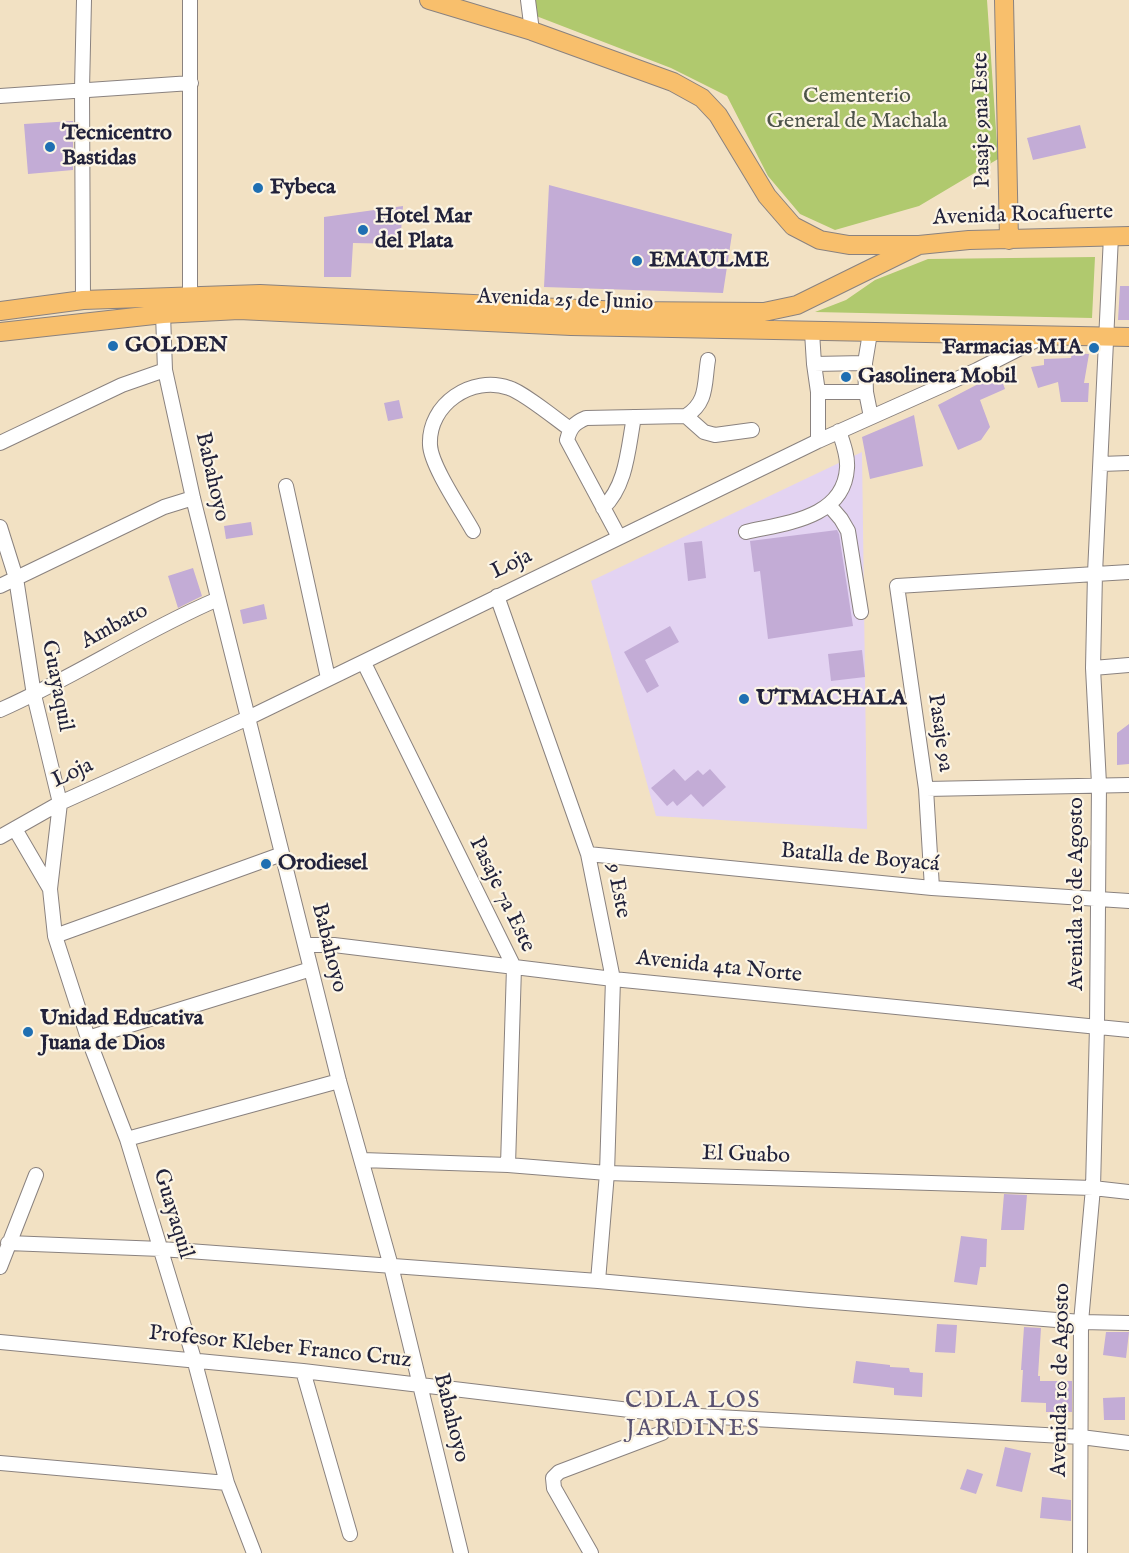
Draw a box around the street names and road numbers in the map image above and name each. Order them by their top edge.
street label: Pasaje 9na Este [969,52,997,188]
street label: Avenida Rocafuerte [932,200,1114,232]
street label: Avenida 25 de Junio [476,285,654,317]
street label: Babahoyo [188,430,234,524]
street label: Loja [487,544,537,586]
street label: Ambato [77,598,153,656]
street label: Guayaquil [34,638,78,734]
street label: Pasaje 9a [920,692,958,774]
street label: Loja [48,753,98,795]
street label: Avenida 10 de Agosto [1064,797,1090,991]
street label: Pasaje 7a Este [462,833,540,957]
street label: Batalla de Boyacá [779,839,941,879]
street label: 9 Este [599,861,635,921]
street label: Babahoyo [304,901,352,995]
street label: Avenida 4ta Norte [635,946,803,990]
street label: El Guabo [702,1141,790,1171]
street label: Guayaquil [146,1166,198,1262]
street label: Avenida 10 de Agosto [1047,1283,1077,1477]
street label: Profesor Kleber Franco Cruz [147,1321,413,1375]
street label: Babahoyo [426,1371,474,1465]

